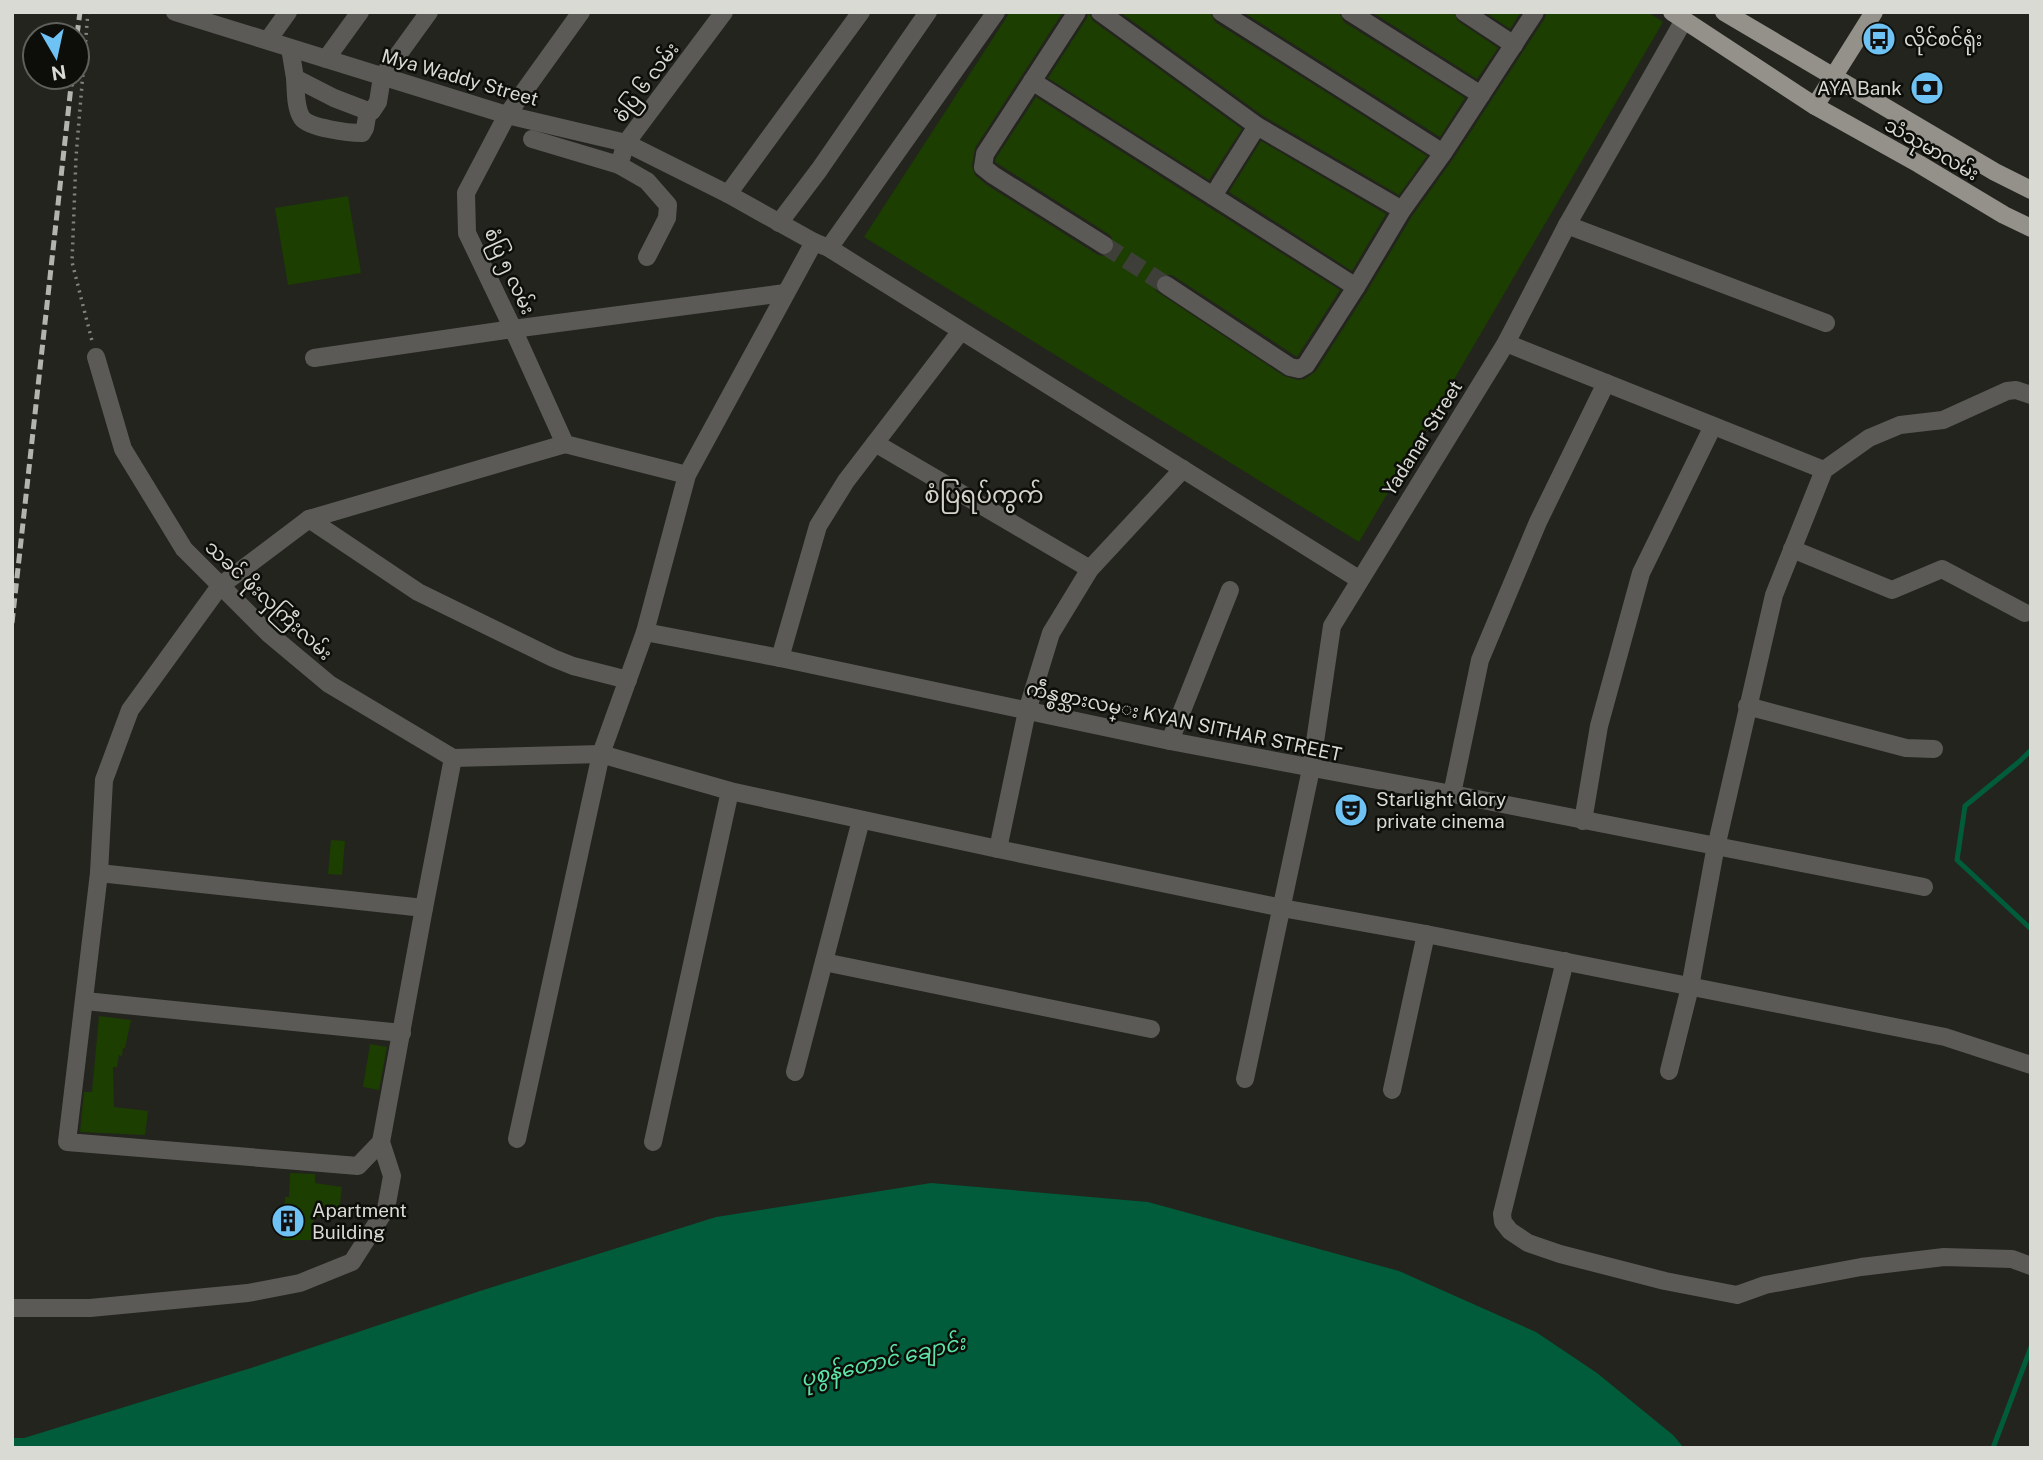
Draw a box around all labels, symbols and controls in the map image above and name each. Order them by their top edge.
bus stop icon: လိုင်စင်ရုံး [1860,20,1898,58]
north arrow [21,21,91,91]
place label: လိုင်စင်ရုံး [1904,25,1982,56]
street label: စံပြ ၆ လမ်း [607,36,687,129]
street label: Mya Waddy Street [379,44,541,110]
text: N [50,61,68,85]
bank icon: AYA Bank [1908,69,1946,107]
place label: AYA Bank [1817,77,1902,99]
street label: သံသုမာလမ်း [1878,111,1985,190]
street label: စံပြ ၅ လမ်း [476,223,542,320]
street label: Yadanar Street [1378,376,1466,500]
district label: စံပြရပ်ကွက် [924,479,1044,514]
street label: သခင် ဖိုးလှကြီးလမ်း [197,533,339,669]
street label: ကဵန္စစ္သားလမ္း KYAN SITHAR STREET [1023,674,1344,771]
place label: Starlight Glory private cinema [1376,788,1506,832]
theatre icon: Starlight Glory private cinema [1332,791,1370,829]
place label: Apartment Building [312,1199,407,1243]
building icon: Apartment Building [269,1202,307,1240]
water label: ပုစွန်တောင် ချောင်း [798,1327,970,1396]

